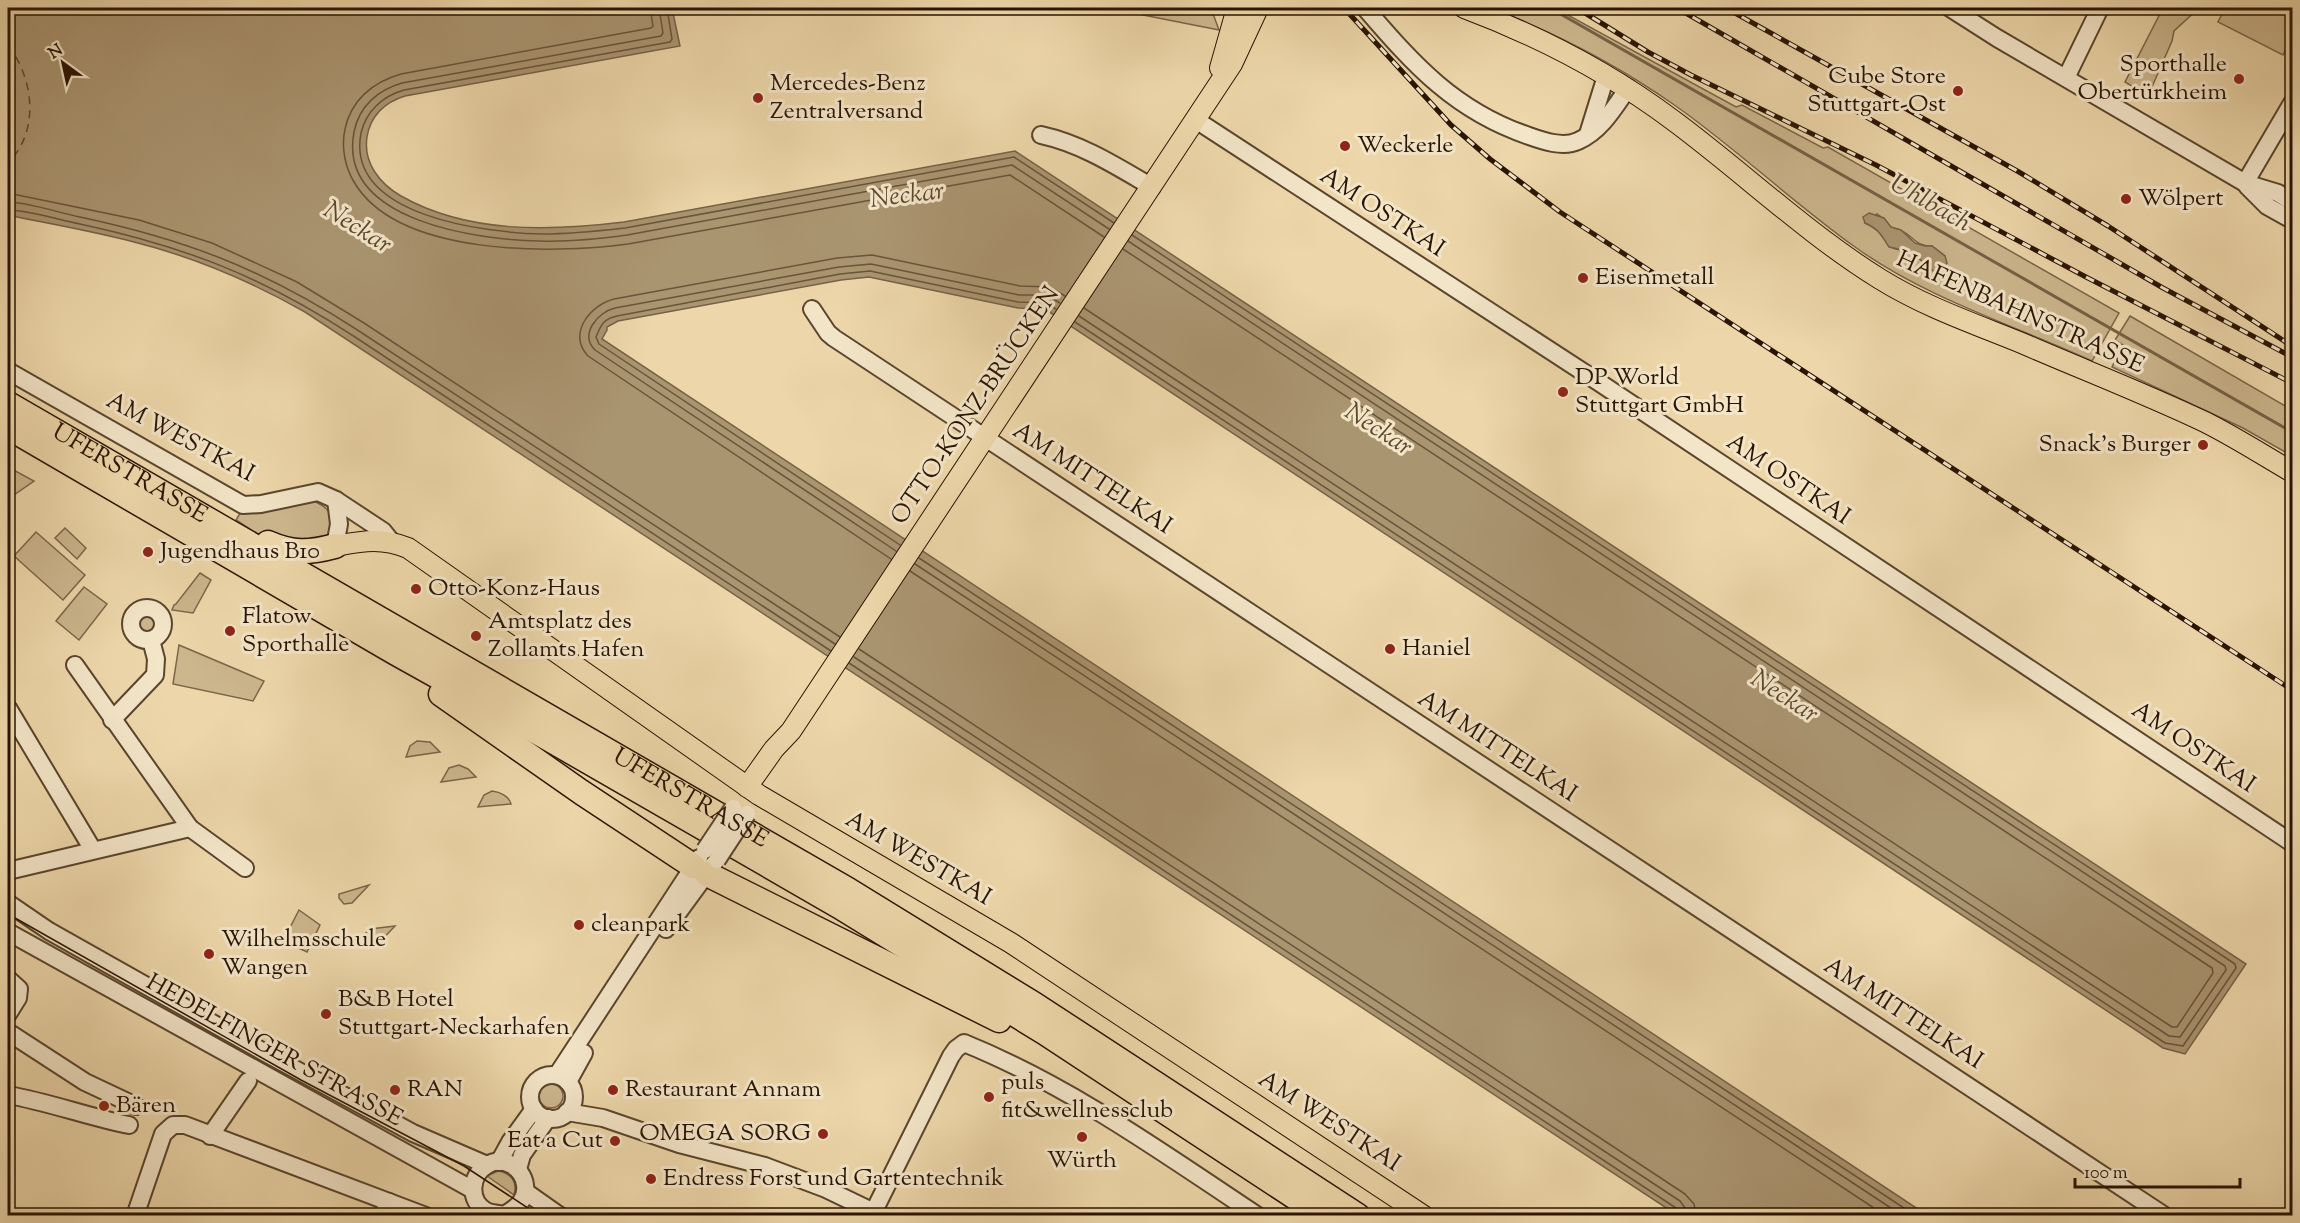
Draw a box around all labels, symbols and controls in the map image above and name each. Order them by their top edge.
north arrow [33,33,93,93]
text: N [45,39,68,66]
place label: Sporthalle Obertürkheim [2078,48,2227,110]
place label: Cube Store Stuttgart-Ost [1807,60,1946,122]
place label: Mercedes-Benz Zentralversand [770,67,926,129]
marker: Sporthalle Obertürkheim [2232,72,2246,86]
marker: Cube Store Stuttgart-Ost [1951,84,1965,98]
marker: Mercedes-Benz Zentralversand [751,91,765,105]
place label: Weckerle [1357,129,1454,163]
marker: Weckerle [1338,139,1352,153]
street label: AM OSTKAI [1313,160,1451,266]
water label: Uhlbach [1882,166,1978,242]
water label: Neckar [868,173,946,219]
place label: Wölpert [2138,182,2224,216]
marker: Wölpert [2119,192,2133,206]
water label: Neckar [316,193,398,263]
street label: HAFENBAHNSTRASSE [1891,243,2150,383]
place label: Eisenmetall [1595,261,1715,295]
marker: Eisenmetall [1576,271,1590,285]
street label: OTTO-KONZ-BRÜCKEN [883,280,1069,532]
place label: DP World Stuttgart GmbH [1575,361,1744,423]
street label: AM WESTKAI [100,385,260,491]
marker: DP World Stuttgart GmbH [1556,385,1570,399]
water label: Neckar [1337,394,1419,466]
street label: AM MITTELKAI [1006,415,1179,543]
street label: UFERSTRASSE [45,416,214,533]
street label: AM OSTKAI [1719,426,1857,534]
place label: Snack's Burger [2039,428,2191,462]
marker: Snack's Burger [2196,438,2210,452]
place label: Jugendhaus B10 [158,535,320,569]
marker: Jugendhaus B10 [141,545,155,559]
place label: Otto-Konz-Haus [428,572,600,606]
marker: Otto-Konz-Haus [409,582,423,596]
place label: Flatow Sporthalle [242,600,349,662]
place label: Amtsplatz des Zollamts Hafen [488,605,645,667]
marker: Flatow Sporthalle [223,624,237,638]
marker: Amtsplatz des Zollamts Hafen [469,629,483,643]
place label: Haniel [1402,632,1471,666]
marker: Haniel [1383,642,1397,656]
water label: Neckar [1743,661,1825,733]
street label: AM MITTELKAI [1411,683,1584,811]
street label: AM OSTKAI [2124,694,2262,802]
street label: UFERSTRASSE [606,740,775,857]
street label: AM WESTKAI [839,803,997,915]
place label: cleanpark [591,908,690,942]
marker: cleanpark [572,918,586,932]
place label: Wilhelmsschule Wangen [221,923,386,985]
marker: Wilhelmsschule Wangen [202,947,216,961]
street label: AM MITTELKAI [1817,950,1990,1078]
street label: HEDELFINGER STRASSE [139,966,409,1136]
place label: B&B Hotel Stuttgart-Neckarhafen [338,983,570,1045]
marker: B&B Hotel Stuttgart-Neckarhafen [319,1007,333,1021]
street label: AM WESTKAI [1251,1063,1407,1181]
place label: puls fit&wellnessclub [1001,1066,1173,1128]
place label: RAN [407,1073,463,1107]
place label: Restaurant Annam [625,1073,821,1107]
marker: RAN [388,1083,402,1097]
marker: Restaurant Annam [606,1083,620,1097]
place label: Bären [116,1089,176,1123]
marker: puls fit&wellnessclub [982,1090,996,1104]
marker: Bären [97,1099,111,1113]
place label: OMEGA SORG [639,1117,811,1151]
place label: Eat a Cut [507,1124,603,1158]
marker: OMEGA SORG [816,1127,830,1141]
marker: Würth [1075,1130,1089,1144]
marker: Eat a Cut [608,1134,622,1148]
place label: Würth [1047,1144,1117,1178]
scale bar [2075,1151,2240,1189]
text: 100 m [2084,1161,2128,1187]
place label: Endress Forst und Gartentechnik [663,1162,1004,1196]
marker: Endress Forst und Gartentechnik [644,1172,658,1186]

